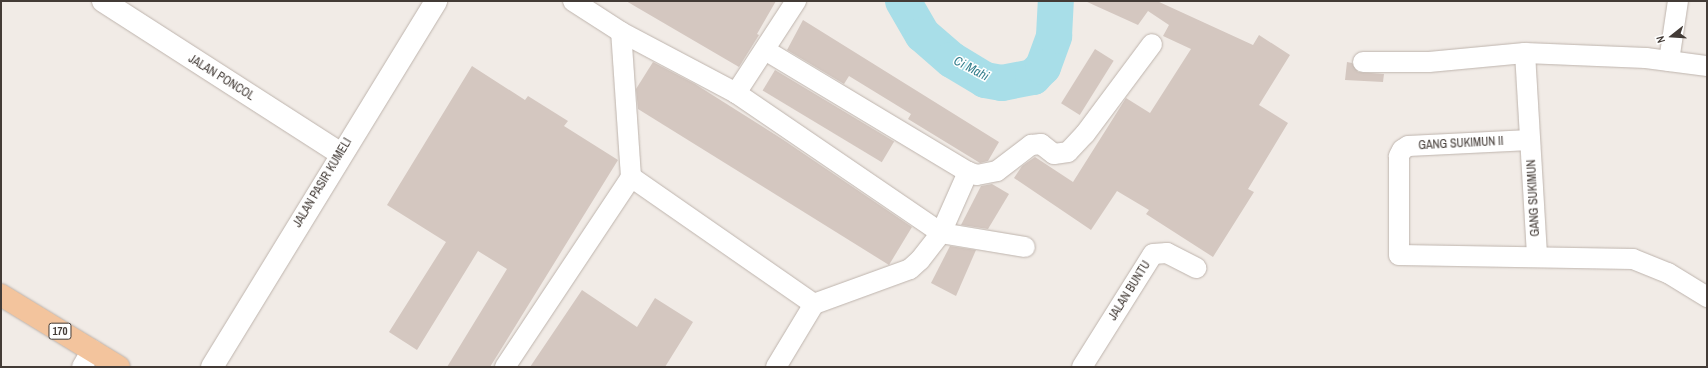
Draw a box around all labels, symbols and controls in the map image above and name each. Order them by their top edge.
north arrow [1652,16,1692,56]
text: N [1653,34,1668,45]
street label: JALAN PONCOL [185,52,257,104]
water label: Ci Mahi [951,53,991,85]
street label: GANG SUKIMUN II [1418,135,1504,153]
street label: JALAN PASIR KUMELI [291,136,355,230]
street label: GANG SUKIMUN [1525,159,1543,237]
street label: JALAN BUNTU [1106,259,1154,323]
road number: 170 [48,322,72,340]

